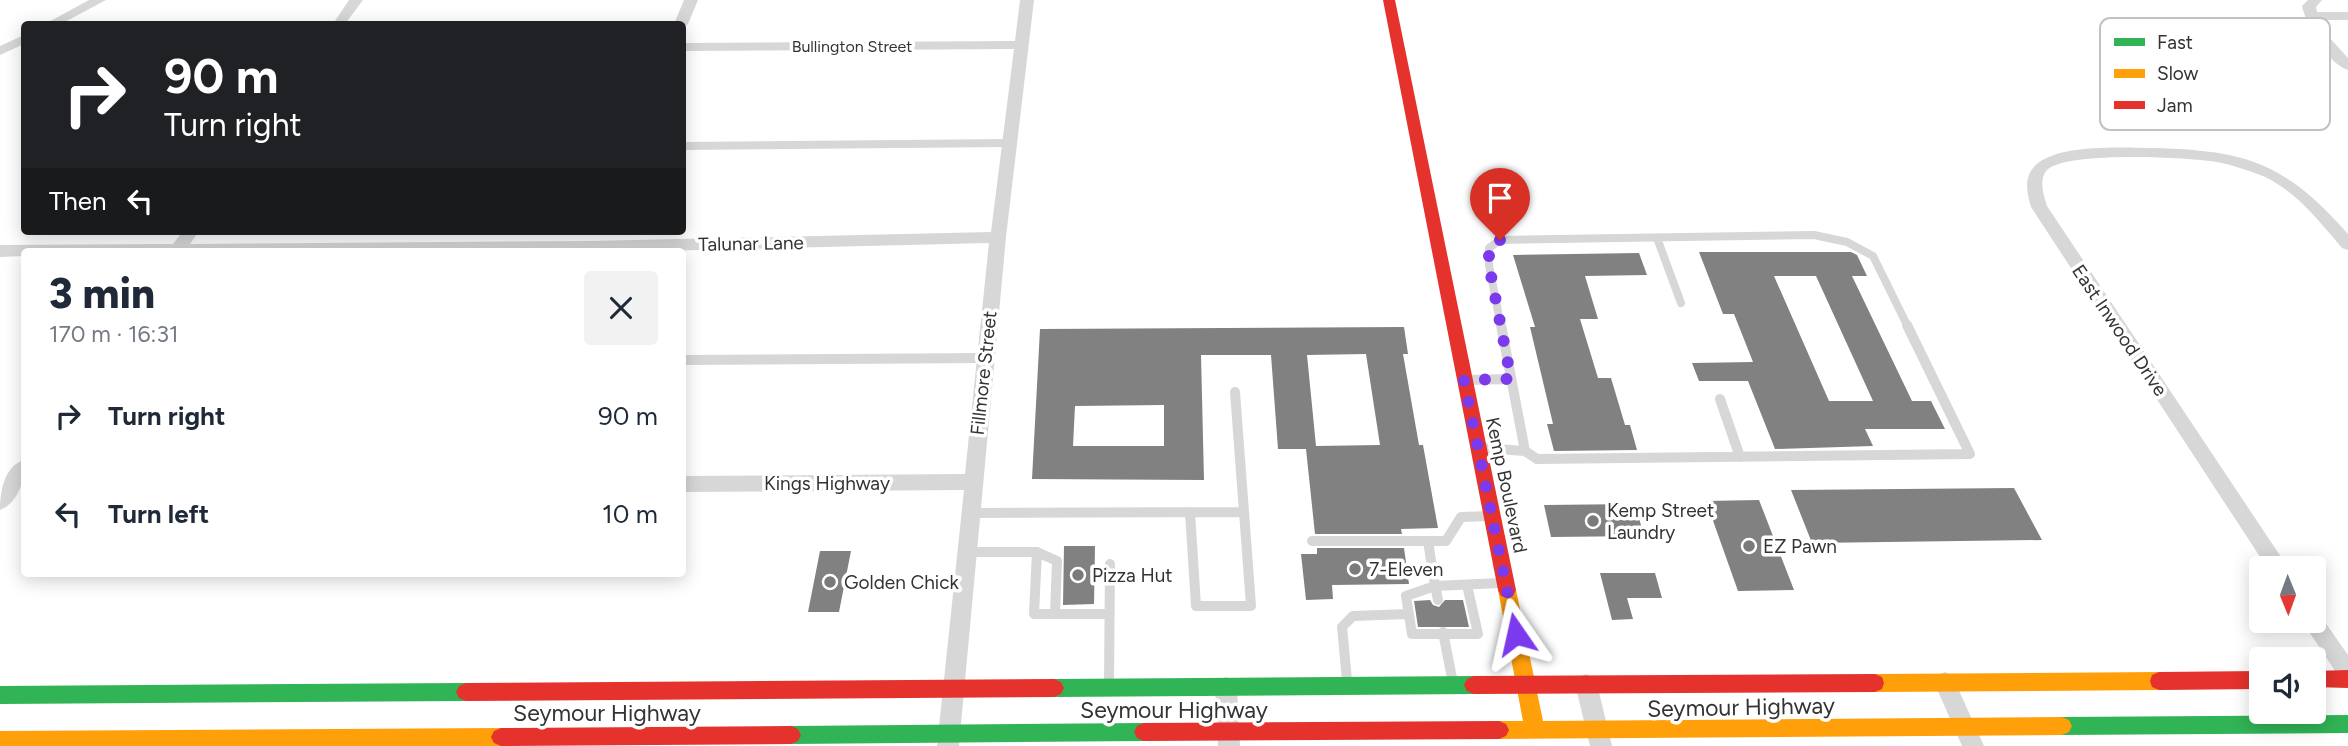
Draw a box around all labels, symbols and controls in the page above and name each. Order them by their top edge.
legend [2100,18,2330,130]
text: Fast [2157,31,2193,54]
street label: Bullington Street [792,37,912,56]
text: 90 m [164,46,279,105]
icon: right [49,49,140,140]
text: Slow [2157,62,2199,85]
text: Jam [2157,94,2193,117]
text: Turn right [164,106,302,144]
pin [1470,168,1530,240]
icon: arrive [1481,179,1519,217]
icon: left [121,182,159,220]
text: Then [49,185,107,217]
street label: Talunar Lane [698,231,804,256]
street label: East Inwood Drive [2067,260,2172,400]
text: 3 min [49,268,155,319]
button: close [584,271,658,345]
street label: Fillmore Street [966,310,1001,436]
text: 170 m · 16:31 [49,320,178,348]
icon: right [49,397,87,435]
text: Turn right [108,400,225,432]
text: 90 m [598,400,658,432]
street label: Kemp Boulevard [1481,415,1532,555]
street label: Kings Highway [764,472,890,495]
icon: left [49,495,87,533]
text: Turn left [108,498,209,530]
text: 10 m [602,498,658,530]
place label: Kemp Street Laundry [1607,499,1714,544]
marker: Kemp Street Laundry [1585,513,1601,529]
place label: EZ Pawn [1763,535,1837,558]
marker: EZ Pawn [1741,538,1757,554]
north arrow [2249,556,2326,634]
map controls [2249,556,2326,724]
place label: 7-Eleven [1369,558,1443,581]
marker: 7-Eleven [1347,561,1363,577]
place label: Pizza Hut [1092,564,1173,587]
marker: Pizza Hut [1070,567,1086,583]
place label: Golden Chick [844,571,959,594]
marker: Golden Chick [822,574,838,590]
position arrow [1479,597,1553,671]
button: sound [2249,647,2326,724]
street label: Seymour Highway [1647,691,1835,723]
street label: Seymour Highway [1080,696,1268,724]
street label: Seymour Highway [513,699,701,727]

